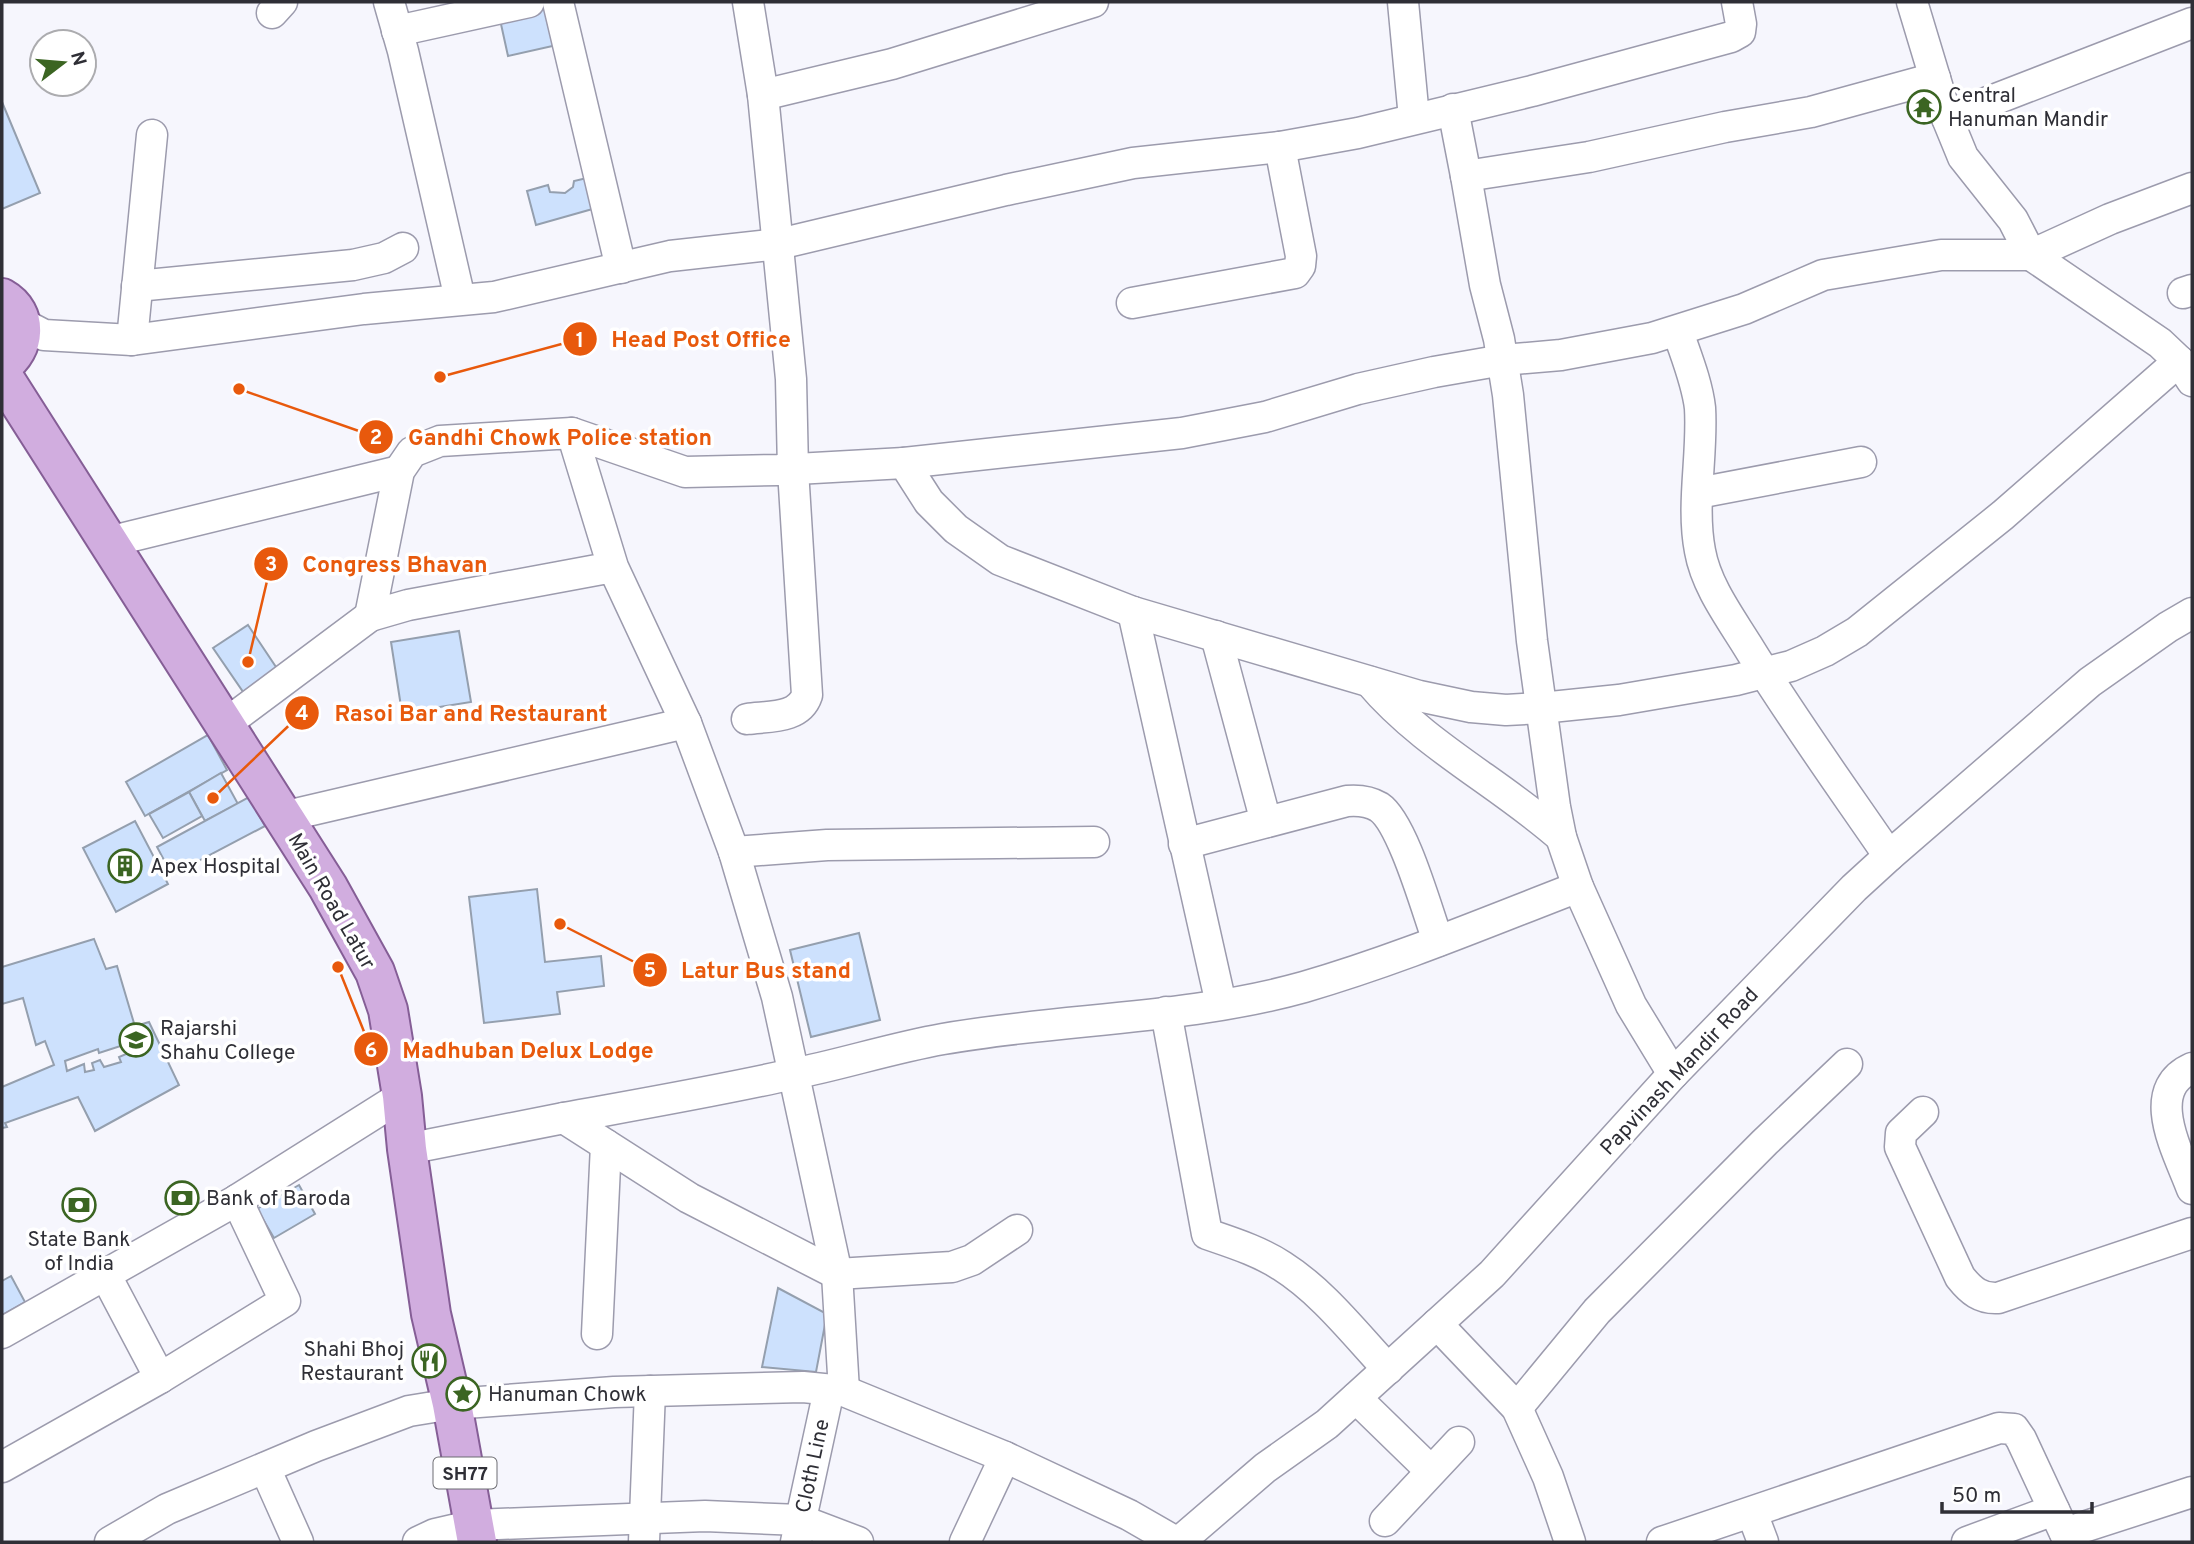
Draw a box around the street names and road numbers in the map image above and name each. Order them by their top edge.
street label: Main Road Latur [281,829,381,975]
street label: Papvinash Mandir Road [1595,982,1765,1162]
street label: Cloth Line [790,1417,837,1516]
road number: SH77 [434,1457,496,1488]

